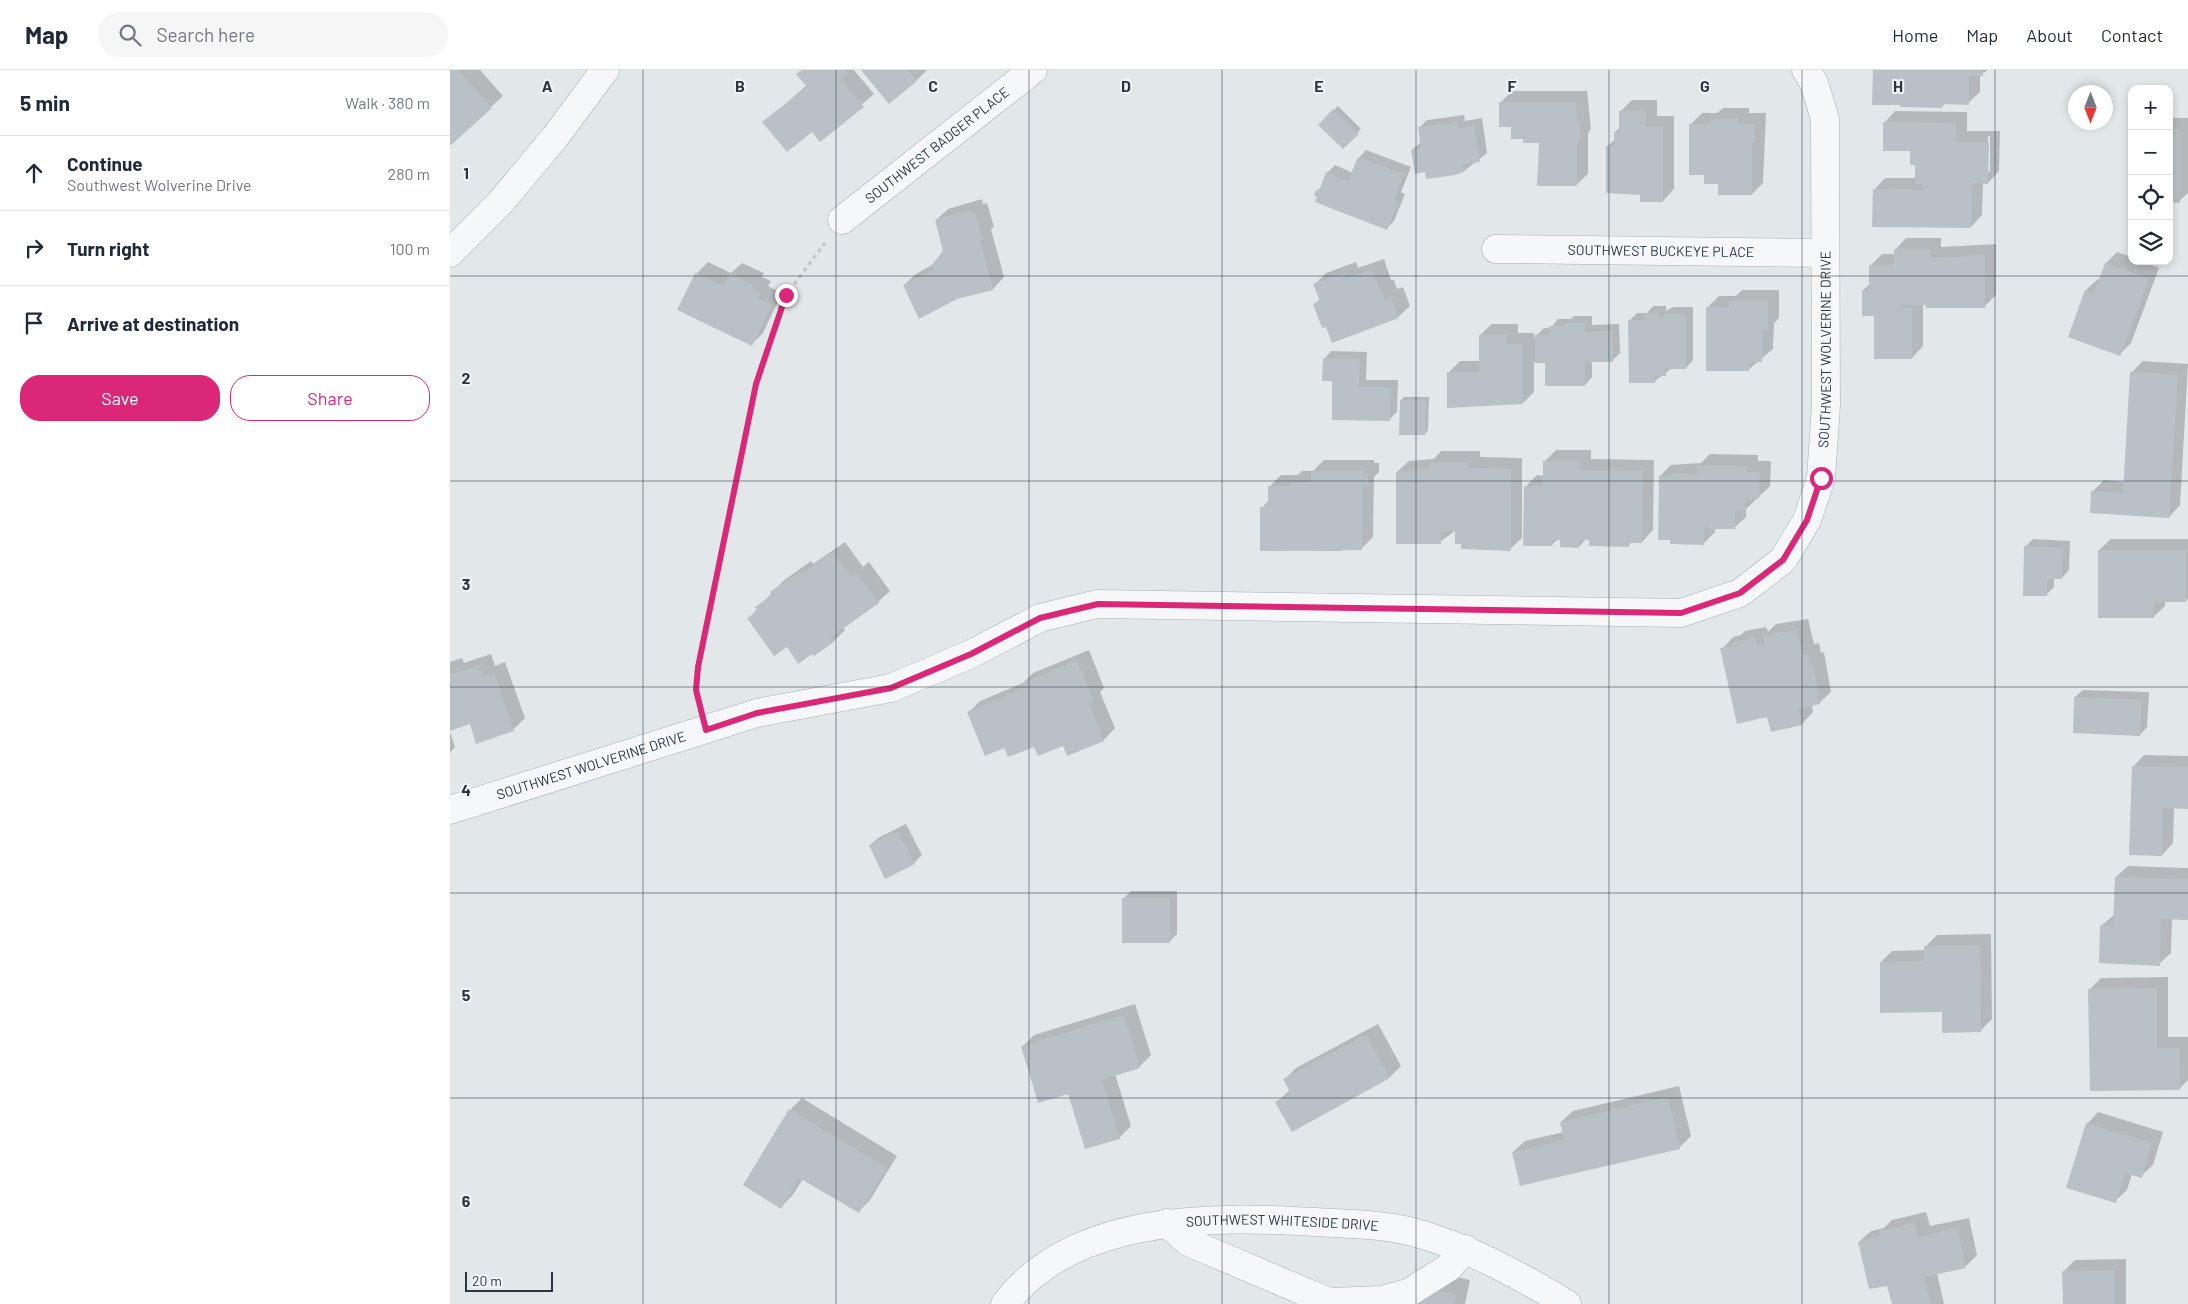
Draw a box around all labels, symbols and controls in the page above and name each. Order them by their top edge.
search box [98,12,448,57]
text: Map [25,20,68,49]
icon: search [116,21,144,49]
text: Search here [156,23,255,46]
text: Home [1892,24,1938,46]
text: Map [1966,24,1998,46]
text: About [2026,24,2073,46]
text: Contact [2101,24,2163,46]
text: A [542,76,553,95]
text: B [735,76,745,95]
text: D [1121,76,1131,95]
text: E [1314,76,1324,95]
text: F [1508,76,1517,95]
text: G [1700,76,1710,95]
text: H [1893,76,1903,95]
street label: SOUTHWEST BADGER PLACE [862,83,1012,207]
north arrow [2068,85,2113,130]
map controls [2128,85,2173,265]
button: + [2128,85,2173,130]
text: 5 min [20,90,70,115]
text: Walk · 380 m [345,93,430,112]
button: − [2128,130,2173,175]
text: Continue [67,152,143,175]
icon: ahead [20,159,48,187]
text: 1 [463,163,469,182]
text: 280 m [388,164,430,183]
text: Southwest Wolverine Drive [67,175,252,194]
button: locate [2128,175,2173,220]
button: layers [2128,220,2173,265]
icon: right [20,234,48,262]
text: Turn right [67,237,149,260]
text: 100 m [390,239,430,258]
street label: SOUTHWEST BUCKEYE PLACE [1567,241,1754,260]
street label: SOUTHWEST WOLVERINE DRIVE [1814,251,1834,449]
route end [775,284,798,307]
icon: arrive [20,309,48,337]
text: Arrive at destination [67,312,239,335]
text: 2 [462,368,471,387]
button: Save [20,375,220,421]
button: Share [230,375,430,421]
route start [1810,467,1833,490]
text: 3 [462,574,470,593]
street label: SOUTHWEST WOLVERINE DRIVE [494,727,688,803]
text: 4 [461,780,471,799]
text: 5 [462,985,471,1004]
text: 6 [462,1191,471,1210]
street label: SOUTHWEST WHITESIDE DRIVE [1185,1211,1380,1234]
scale bar [465,1269,552,1292]
text: 20 m [472,1272,502,1289]

